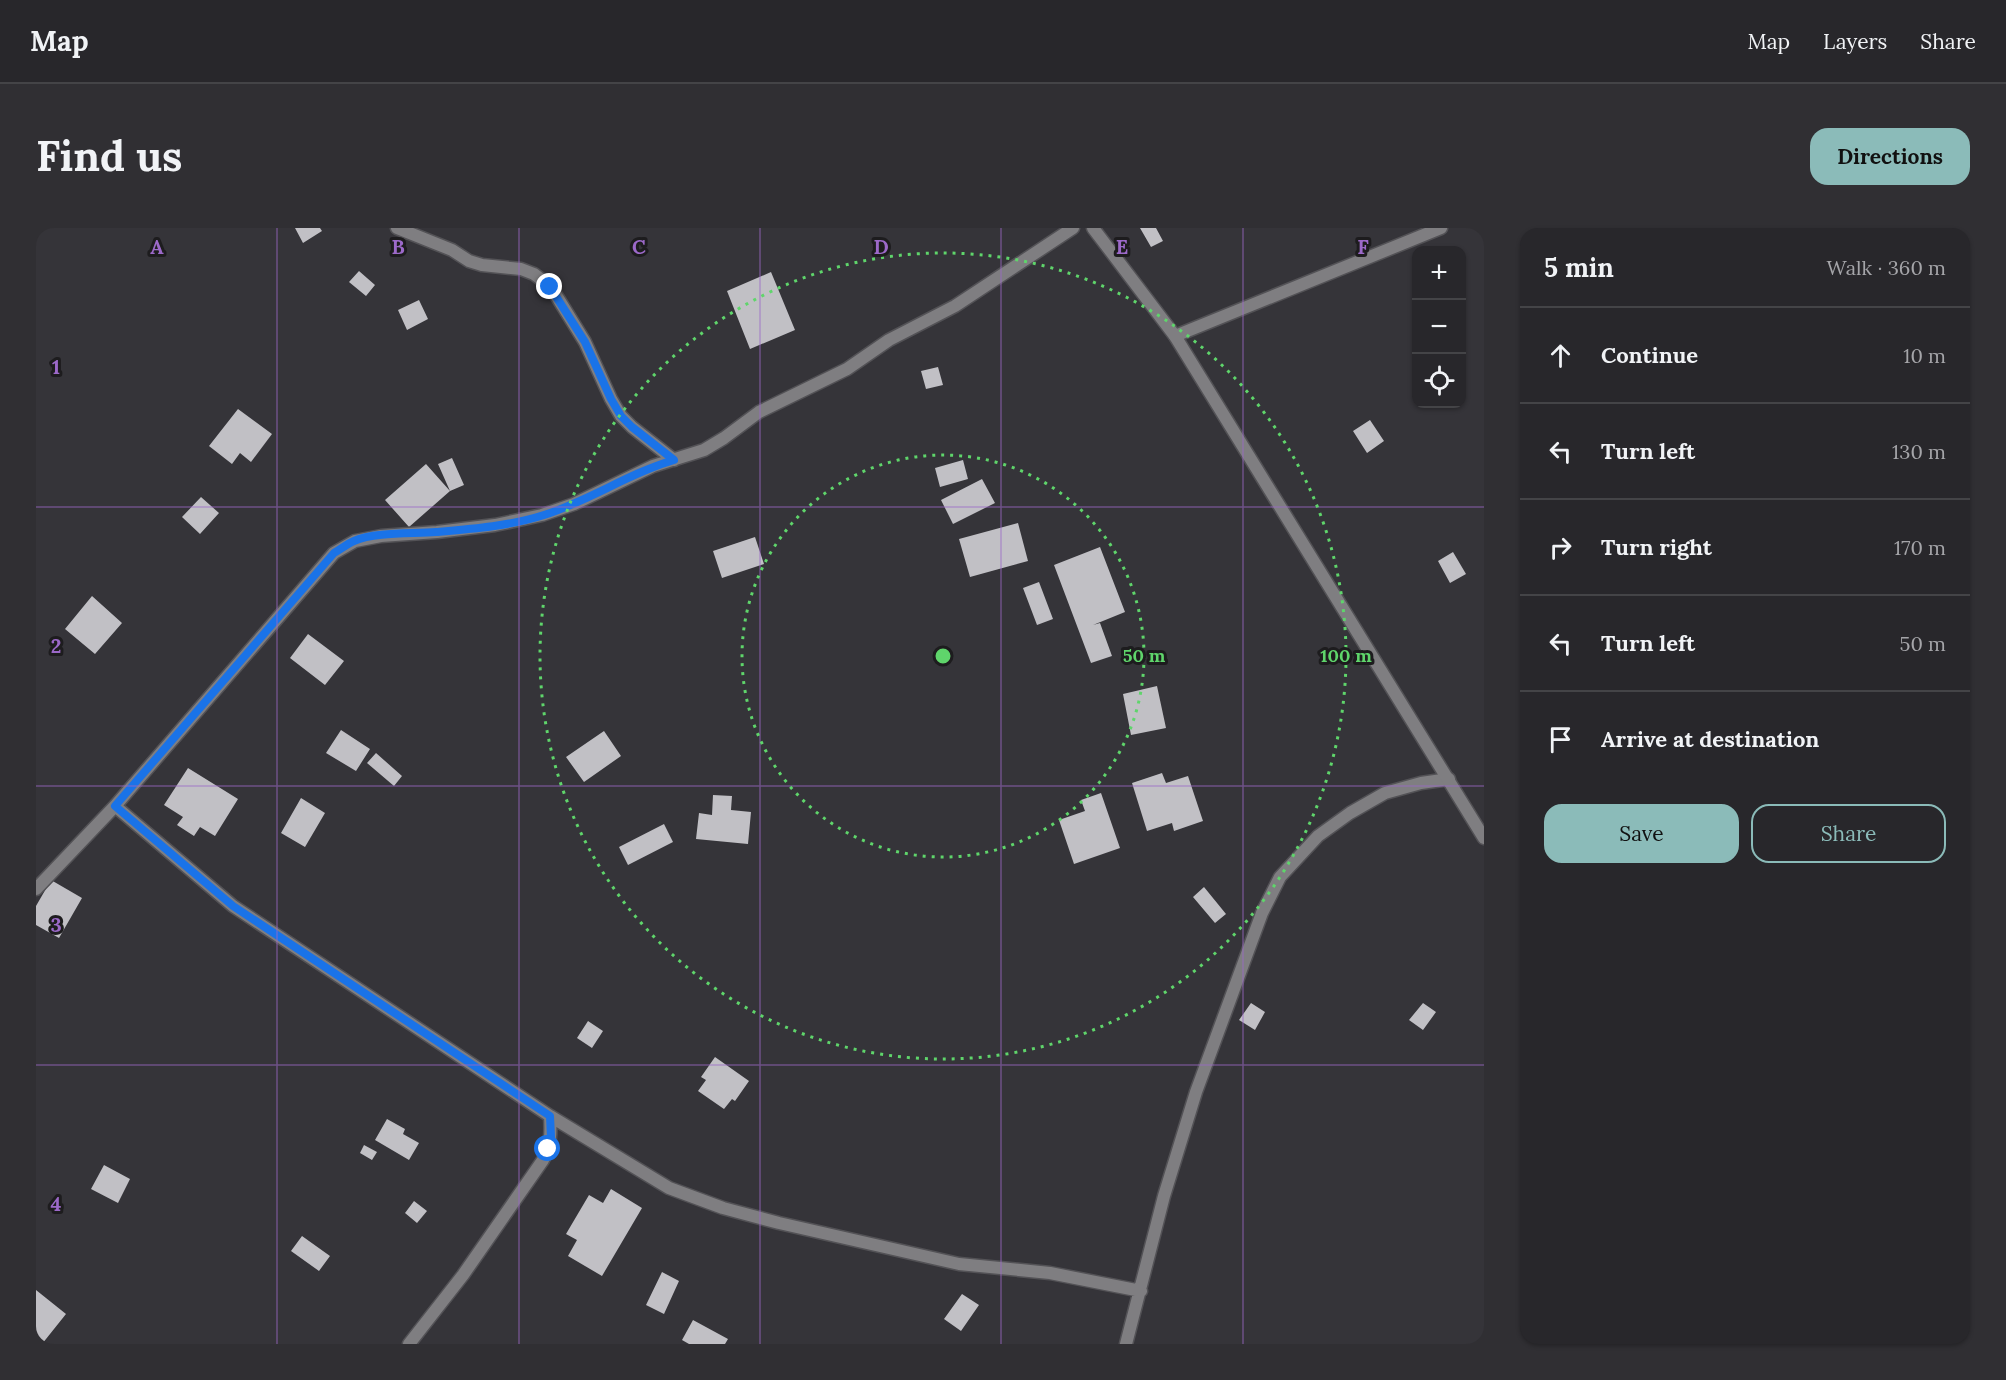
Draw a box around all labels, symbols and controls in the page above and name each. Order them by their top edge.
text: Map [30,23,89,59]
text: Map [1747,28,1790,55]
text: Layers [1823,28,1887,55]
text: Share [1920,28,1976,55]
button: Directions [1810,128,1970,185]
text: Find us [36,129,182,183]
text: A [150,234,164,259]
text: B [391,234,405,259]
text: C [632,234,646,259]
text: D [873,234,889,259]
text: E [1116,234,1128,259]
text: F [1357,234,1369,259]
map controls [1412,246,1466,408]
button: + [1412,246,1466,300]
text: 5 min [1544,251,1614,284]
text: Walk · 360 m [1827,255,1946,280]
route end [536,273,562,299]
button: − [1412,300,1466,354]
icon: ahead [1544,339,1577,372]
text: Continue [1601,341,1698,369]
text: 10 m [1903,343,1946,368]
text: 1 [52,354,60,379]
button: locate [1412,354,1466,408]
icon: left [1544,435,1577,468]
text: Turn left [1601,437,1695,465]
text: 130 m [1892,439,1946,464]
icon: right [1544,531,1577,564]
text: Turn right [1601,533,1712,561]
text: 170 m [1894,535,1946,560]
icon: left [1544,627,1577,660]
text: Turn left [1601,629,1695,657]
text: 50 m [1900,631,1946,656]
text: 2 [51,633,61,658]
text: 50 m [1123,644,1166,667]
text: 100 m [1320,644,1372,667]
centre of rings [933,646,953,666]
icon: arrive [1544,723,1577,756]
text: Arrive at destination [1601,725,1819,753]
button: Save [1544,804,1739,863]
button: Share [1751,804,1946,863]
text: 3 [50,912,62,937]
route start [534,1135,560,1161]
text: 4 [51,1191,62,1216]

